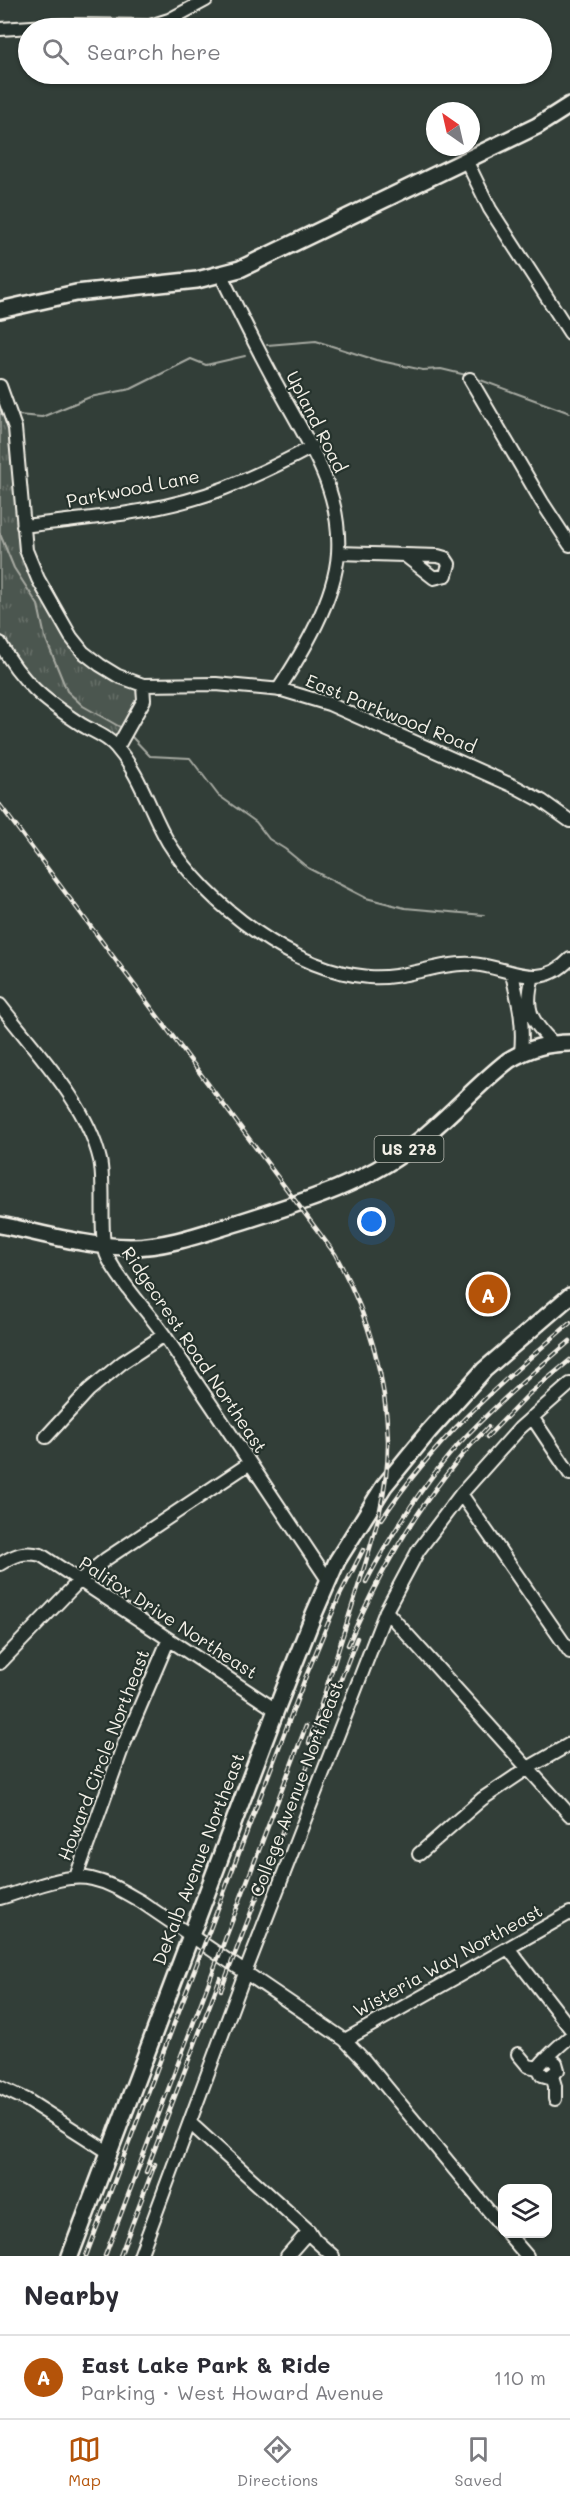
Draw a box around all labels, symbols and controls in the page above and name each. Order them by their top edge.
search box [18,18,552,84]
icon: search [39,35,72,68]
text: Search here [87,37,221,66]
north arrow [426,102,480,156]
street label: Upland Road [281,367,353,476]
street label: Parkwood Lane [64,463,201,513]
street label: East Parkwood Road [302,668,480,758]
road number: US 278 [374,1136,444,1162]
your location [357,1207,386,1236]
street label: Ridgecrest Road Northeast [117,1242,273,1457]
pin: A [468,1272,508,1316]
street label: Palifox Drive Northeast [75,1550,262,1684]
street label: Howard Circle Northeast [52,1646,154,1864]
street label: College Avenue Northeast [244,1677,348,1900]
street label: DeKalb Avenue Northeast [146,1749,250,1968]
street label: Wisteria Way Northeast [349,1898,546,2022]
map controls [498,2184,552,2238]
button: layers [498,2184,552,2238]
text: Nearby [24,2278,119,2312]
text: East Lake Park & Ride [81,2350,330,2379]
text: A [37,2364,50,2390]
text: 110 m [493,2364,546,2390]
text: Parking · West Howard Avenue [81,2379,384,2405]
tab: Map [68,2433,101,2490]
tab: Directions [237,2433,318,2490]
tab: Saved [454,2433,502,2490]

